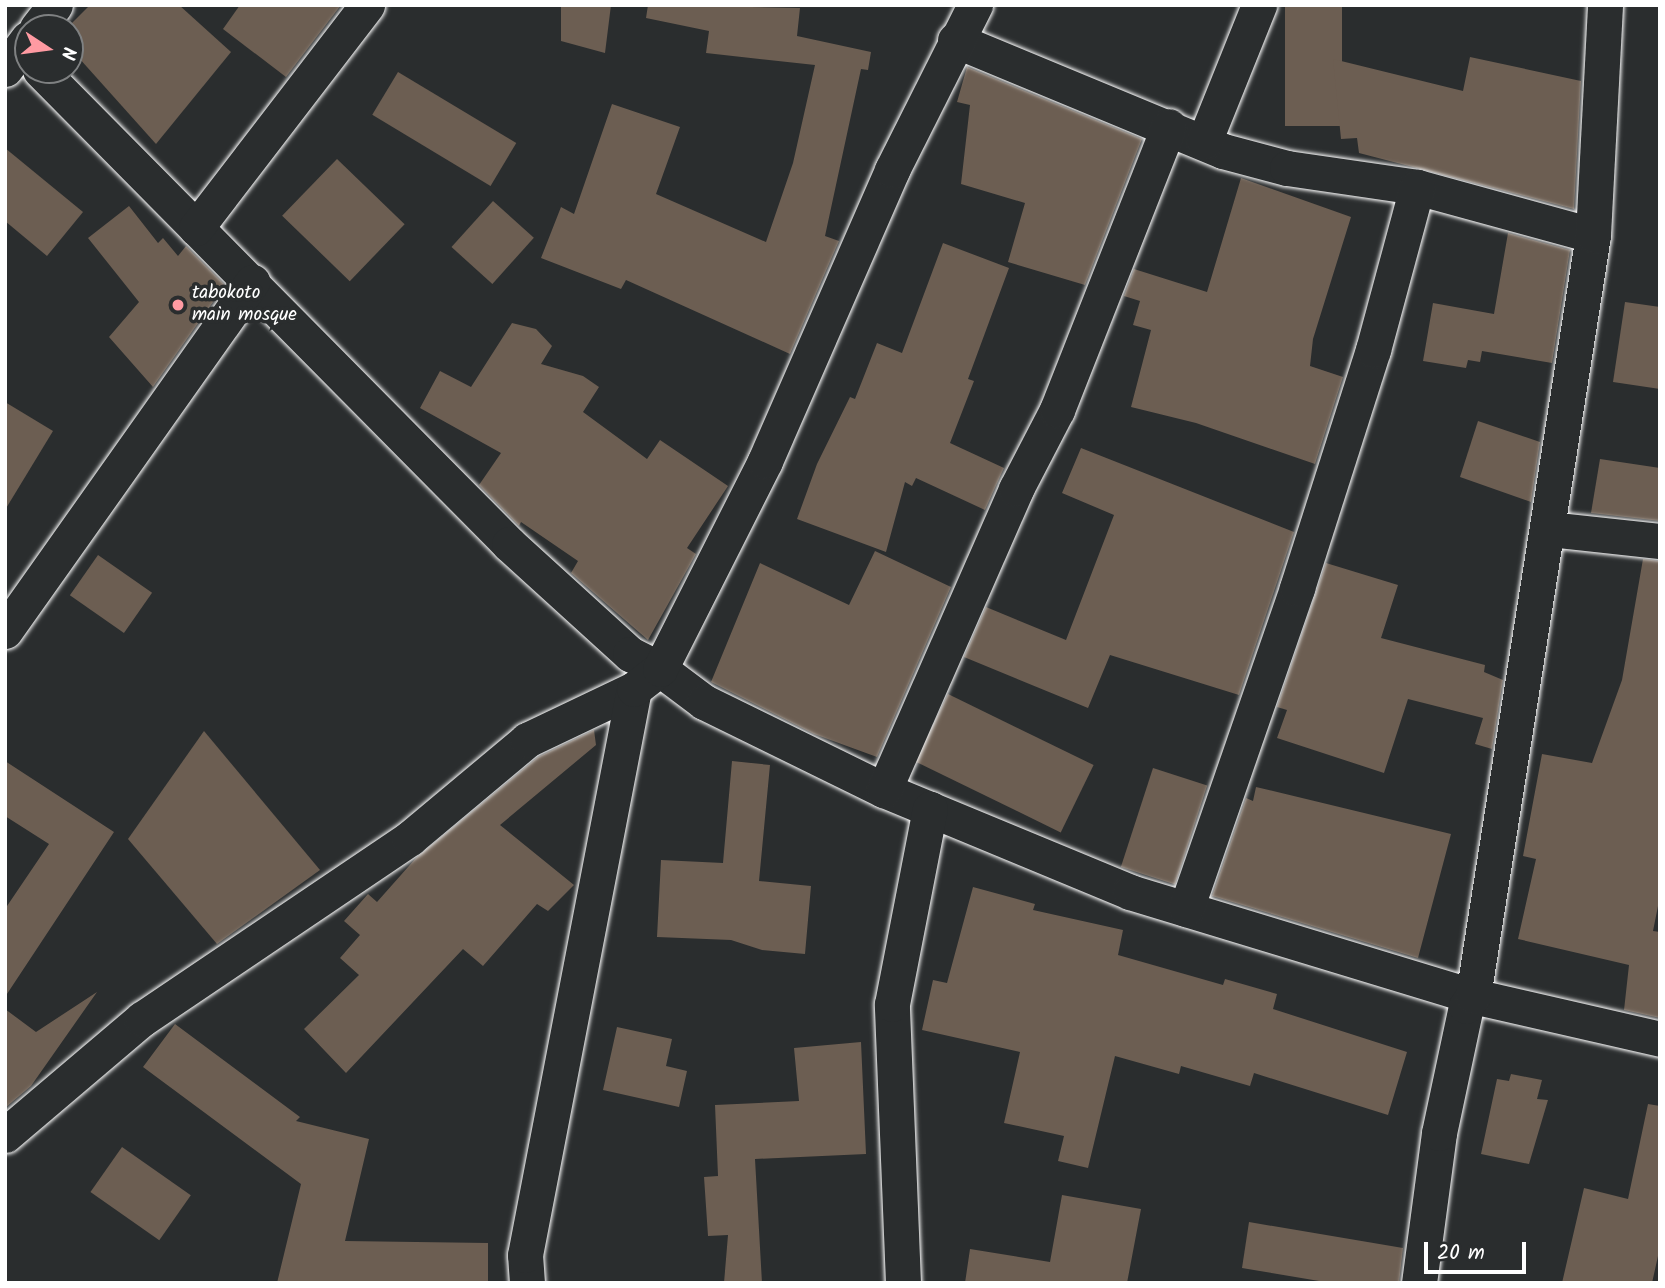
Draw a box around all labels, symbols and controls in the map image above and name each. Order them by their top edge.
north arrow [14,14,84,84]
text: N [52,44,83,62]
place label: tabokoto main mosque [192,283,297,327]
marker: tabokoto main mosque [170,297,186,313]
scale bar [1427,1228,1528,1272]
text: 20 m [1437,1237,1485,1270]

